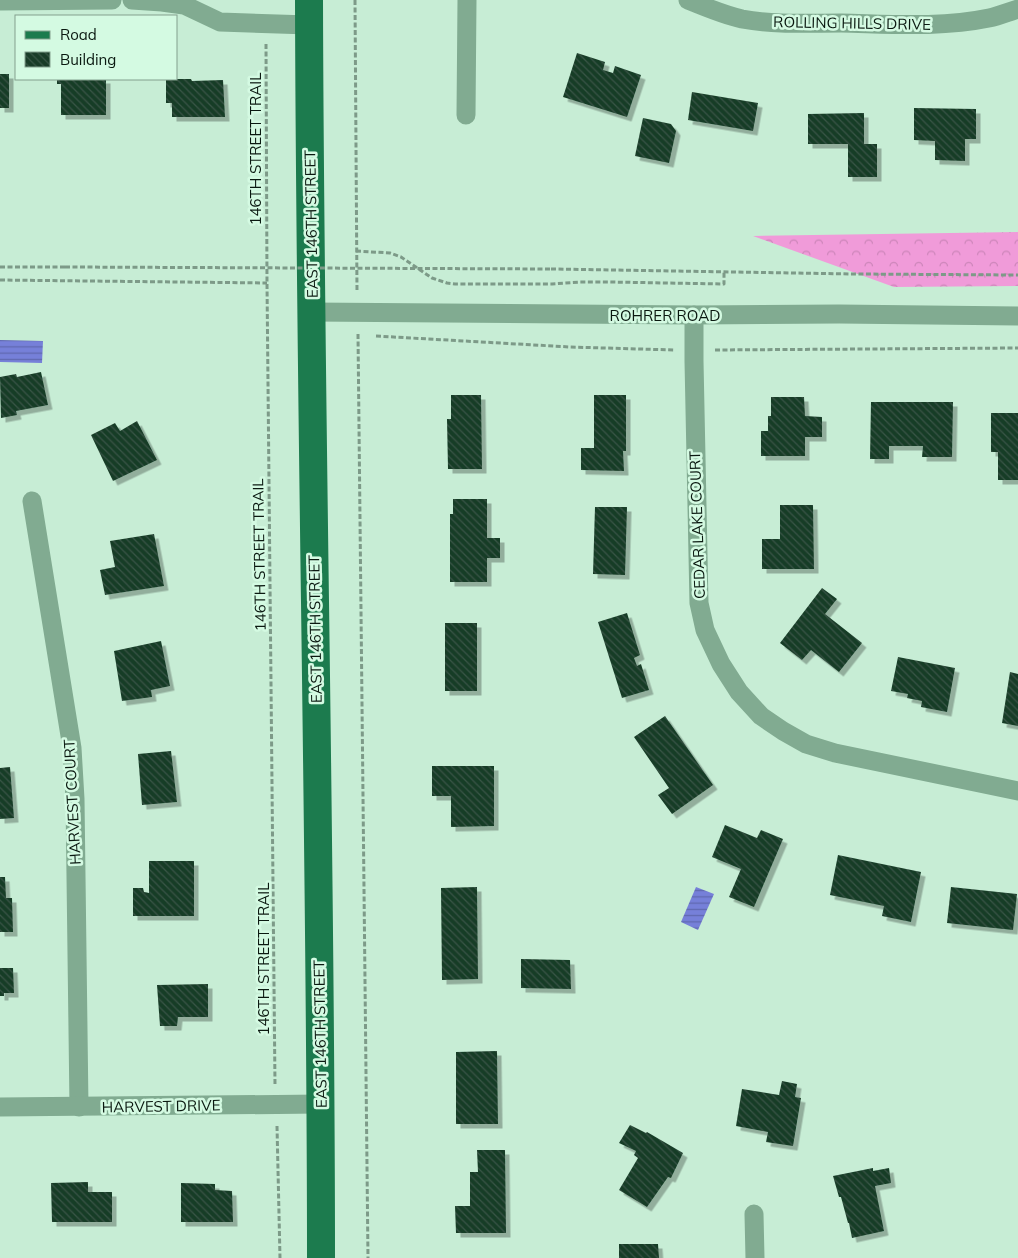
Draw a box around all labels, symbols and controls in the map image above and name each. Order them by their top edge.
street label: ROLLING HILLS DRIVE [773,12,931,34]
legend [15,15,178,80]
text: Road [60,25,97,44]
text: Building [60,50,116,69]
street label: 146TH STREET TRAIL [246,73,265,225]
street label: EAST 146TH STREET [300,150,322,298]
street label: ROHRER ROAD [610,306,720,325]
street label: CEDAR LAKE COURT [685,451,709,599]
street label: 146TH STREET TRAIL [248,478,270,632]
street label: EAST 146TH STREET [304,555,326,703]
street label: HARVEST COURT [59,739,85,865]
street label: 146TH STREET TRAIL [254,883,273,1035]
street label: EAST 146TH STREET [309,960,331,1108]
street label: HARVEST DRIVE [101,1095,221,1117]

